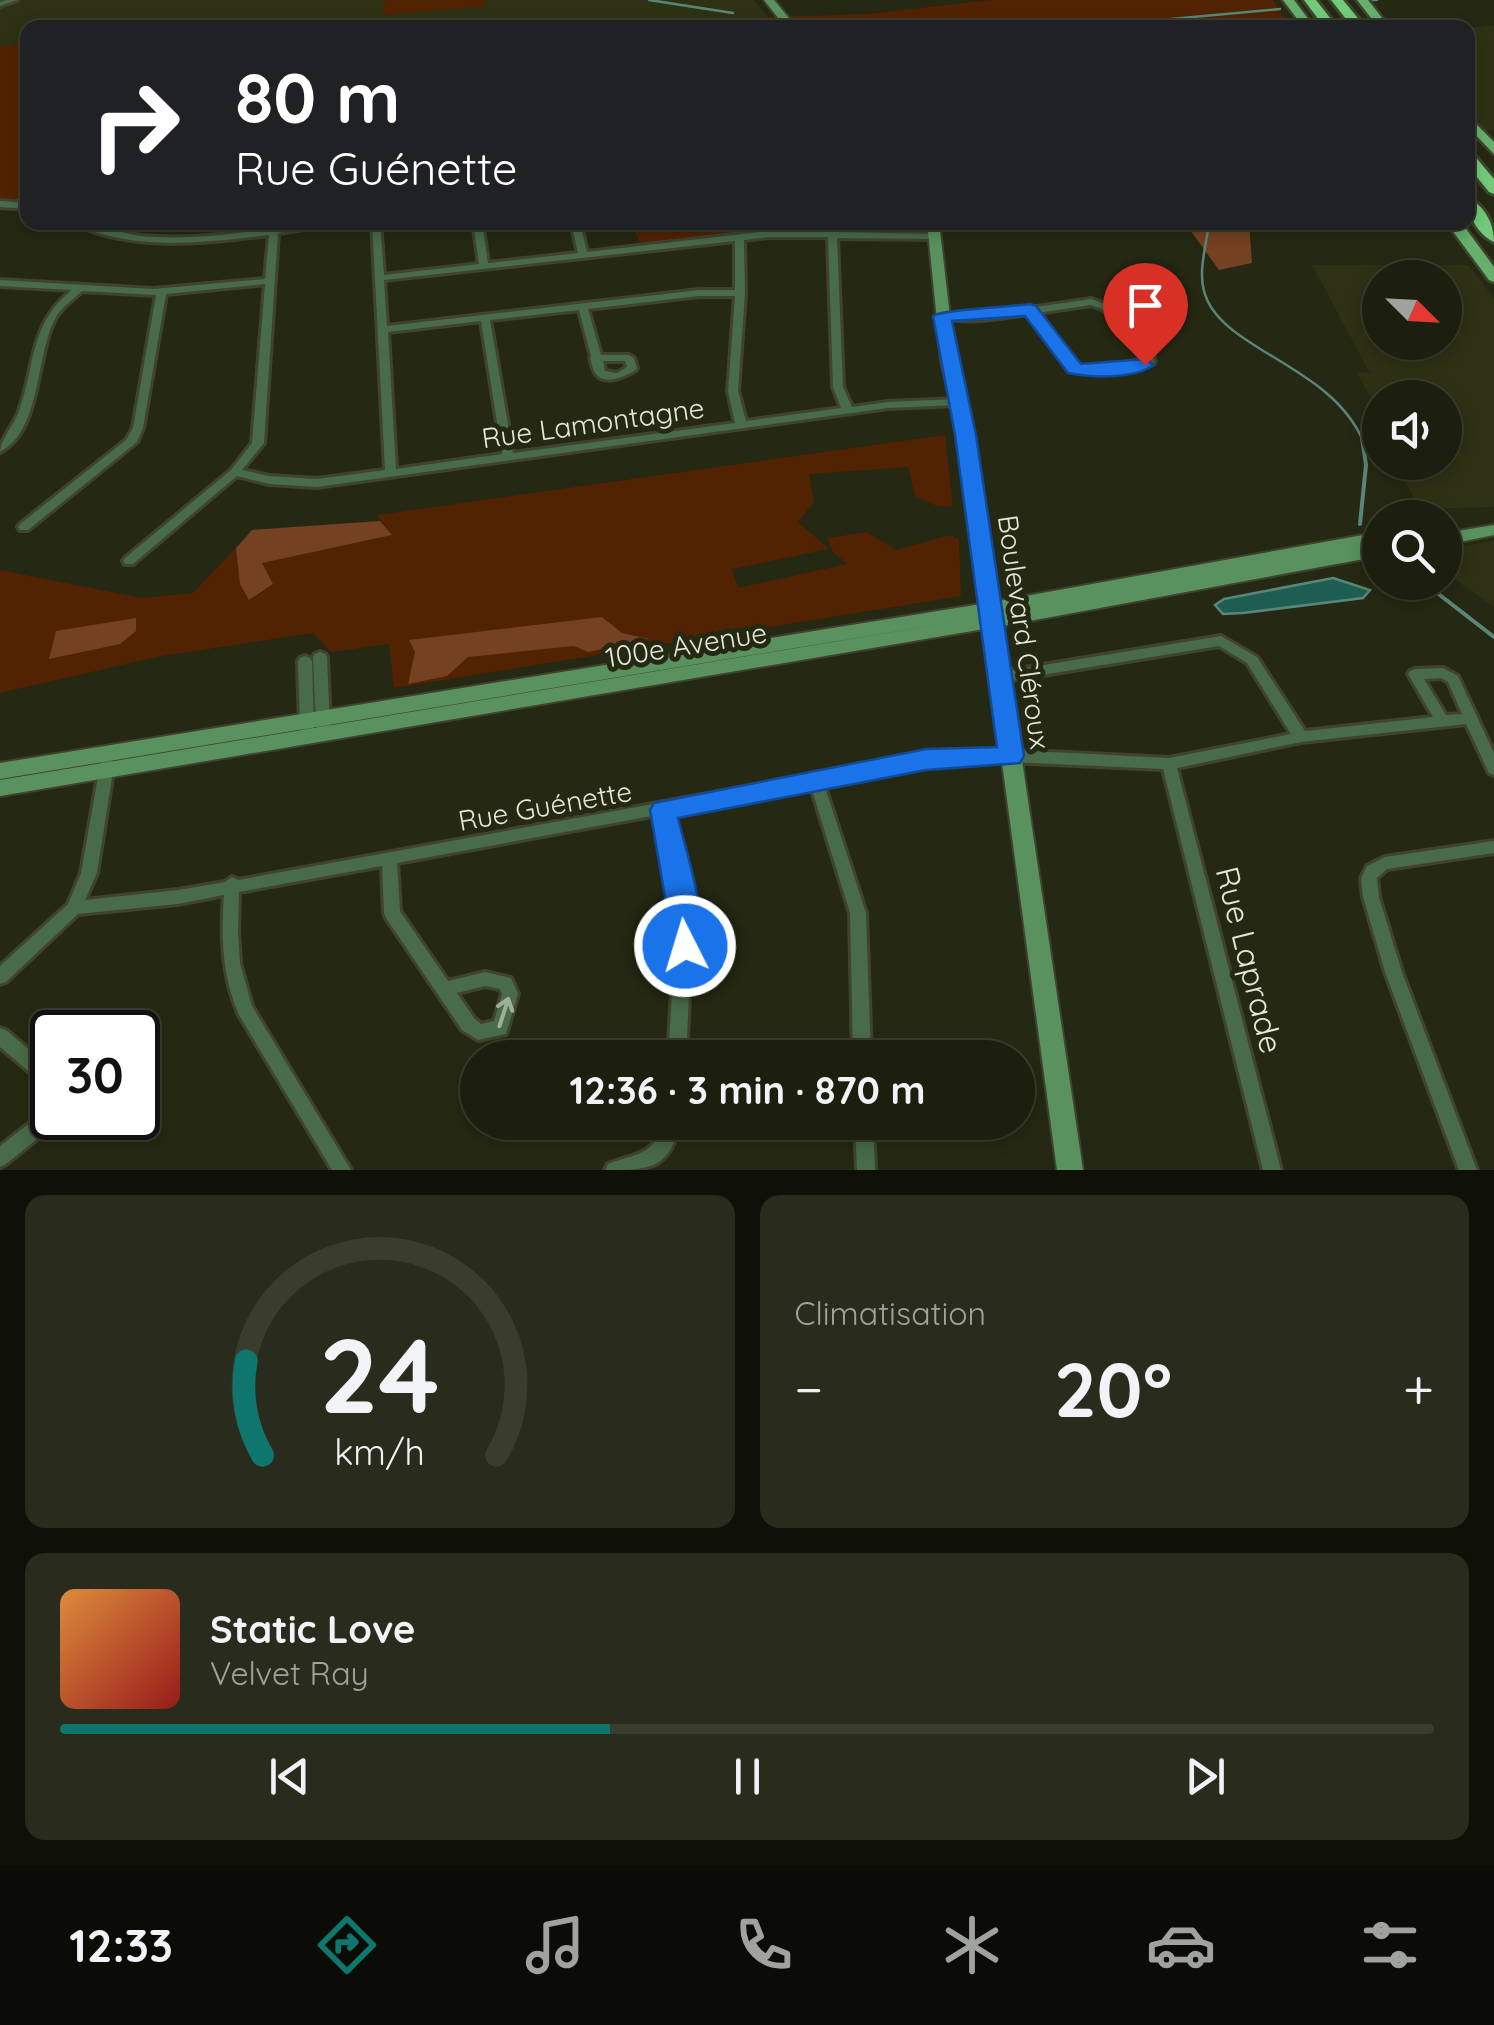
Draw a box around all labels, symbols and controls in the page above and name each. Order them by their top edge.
text: 80 m [235,53,400,141]
icon: right [70,60,200,190]
text: Rue Guénette [235,140,517,196]
north arrow [1362,260,1462,360]
map controls [1362,260,1462,600]
pin [1103,263,1188,366]
icon: arrive [1118,278,1173,333]
button: sound [1362,380,1462,480]
street label: Rue Lamontagne [479,390,706,455]
button: search [1362,500,1462,600]
street label: Boulevard Cléroux [991,513,1058,751]
street label: 100e Avenue [603,614,769,675]
street label: Rue Guénette [455,773,634,838]
street label: Rue Laprade [1207,862,1292,1057]
position arrow [633,894,737,998]
one-way arrow [497,997,515,1029]
speed limit sign: 30 [30,1010,160,1140]
text: 12:36 · 3 min · 870 m [569,1066,926,1114]
text: Climatisation [795,1293,986,1333]
text: 24 [320,1309,440,1439]
text: 20° [1054,1342,1172,1436]
text: − [795,1354,823,1423]
text: + [1403,1354,1434,1423]
text: km/h [334,1429,425,1474]
text: Static Love [210,1605,415,1653]
text: Velvet Ray [210,1653,369,1693]
icon: previous [262,1749,317,1804]
icon: pause [720,1749,775,1804]
icon: next [1178,1749,1233,1804]
icon: directions [312,1910,382,1980]
icon: music [520,1910,590,1980]
icon: phone [729,1910,799,1980]
icon: climate [937,1910,1007,1980]
icon: car [1146,1910,1216,1980]
icon: filters [1355,1910,1425,1980]
text: 12:33 [69,1917,173,1973]

